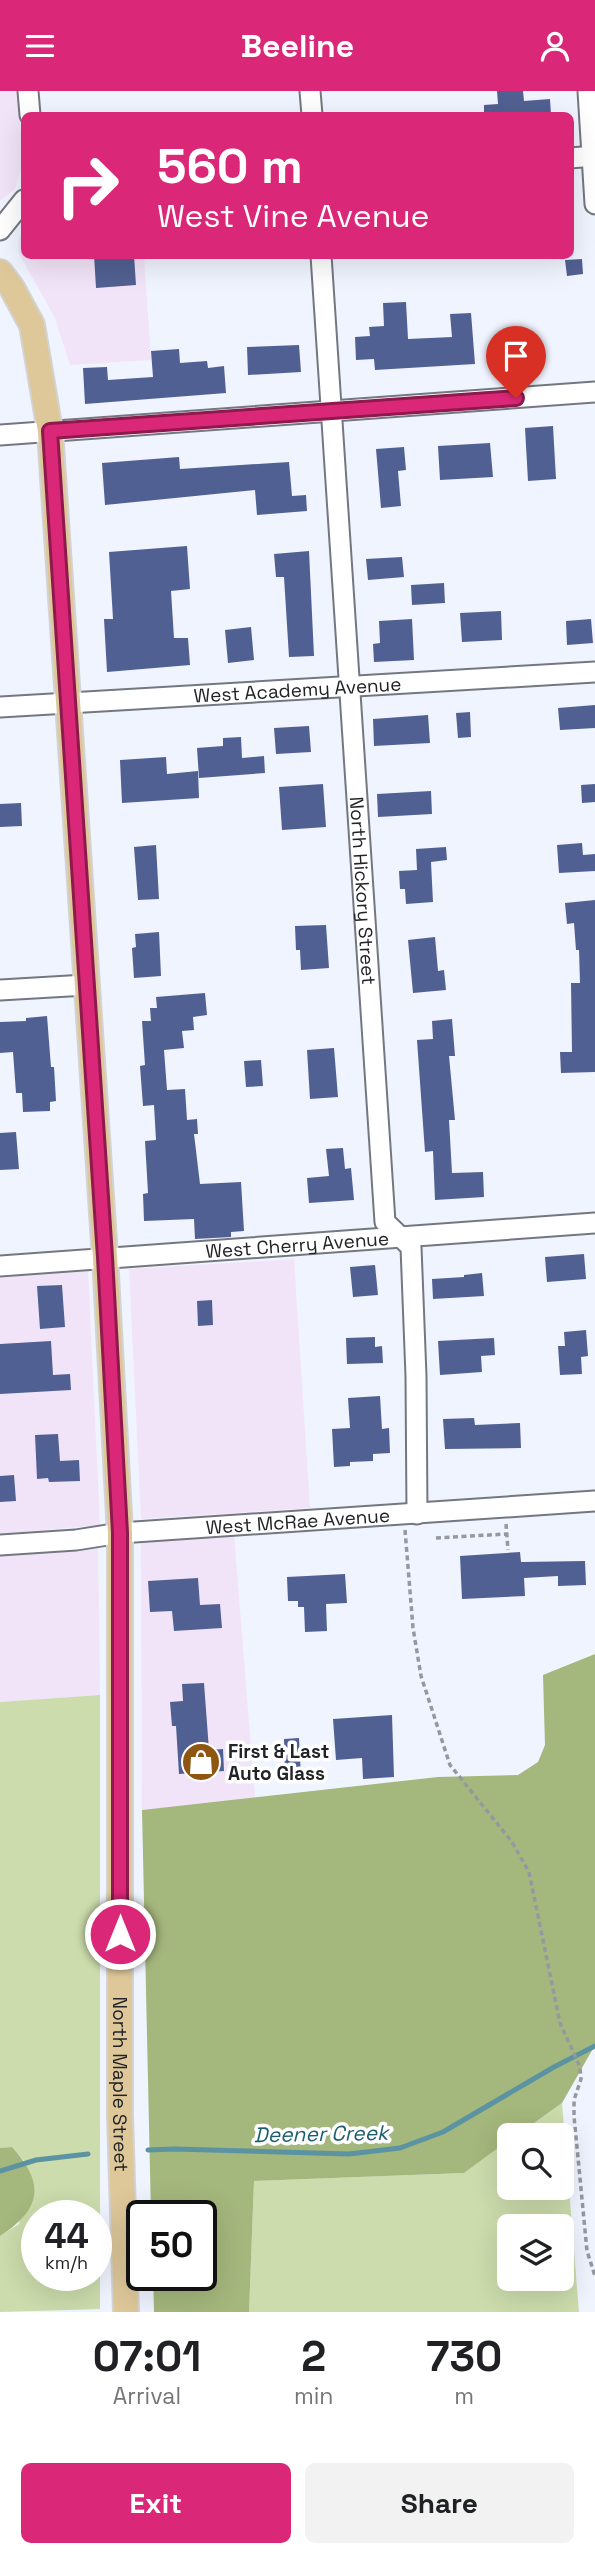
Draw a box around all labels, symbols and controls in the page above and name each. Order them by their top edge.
text: Beeline [241,26,354,66]
icon: menu [21,27,59,65]
icon: person [536,27,574,65]
text: 560 m [157,135,303,197]
icon: right [42,140,133,231]
text: West Vine Avenue [157,196,430,236]
pin [486,326,546,398]
icon: arrive [497,337,535,375]
street label: West Academy Avenue [193,671,402,709]
street label: North Hickory Street [344,796,381,986]
street label: West Cherry Avenue [205,1226,390,1264]
street label: West McRae Avenue [205,1503,391,1540]
place label: First & Last Auto Glass [228,1739,329,1786]
shop icon: First & Last Auto Glass [180,1741,222,1783]
position arrow [83,1897,157,1971]
street label: North Maple Street [107,1996,134,2172]
water label: Deener Creek [253,2119,391,2148]
map controls [497,2123,574,2291]
button: search [497,2123,574,2200]
speed limit sign: 50 [126,2200,217,2291]
text: 44 [44,2214,89,2258]
button: layers [497,2214,574,2291]
text: km/h [45,2251,88,2274]
text: 07:01 [93,2330,201,2383]
text: 2 [301,2330,326,2383]
text: 730 [426,2330,502,2383]
text: Arrival [113,2381,181,2411]
text: min [294,2381,333,2411]
text: m [454,2381,474,2411]
button: Exit [21,2463,291,2543]
button: Share [305,2463,574,2543]

